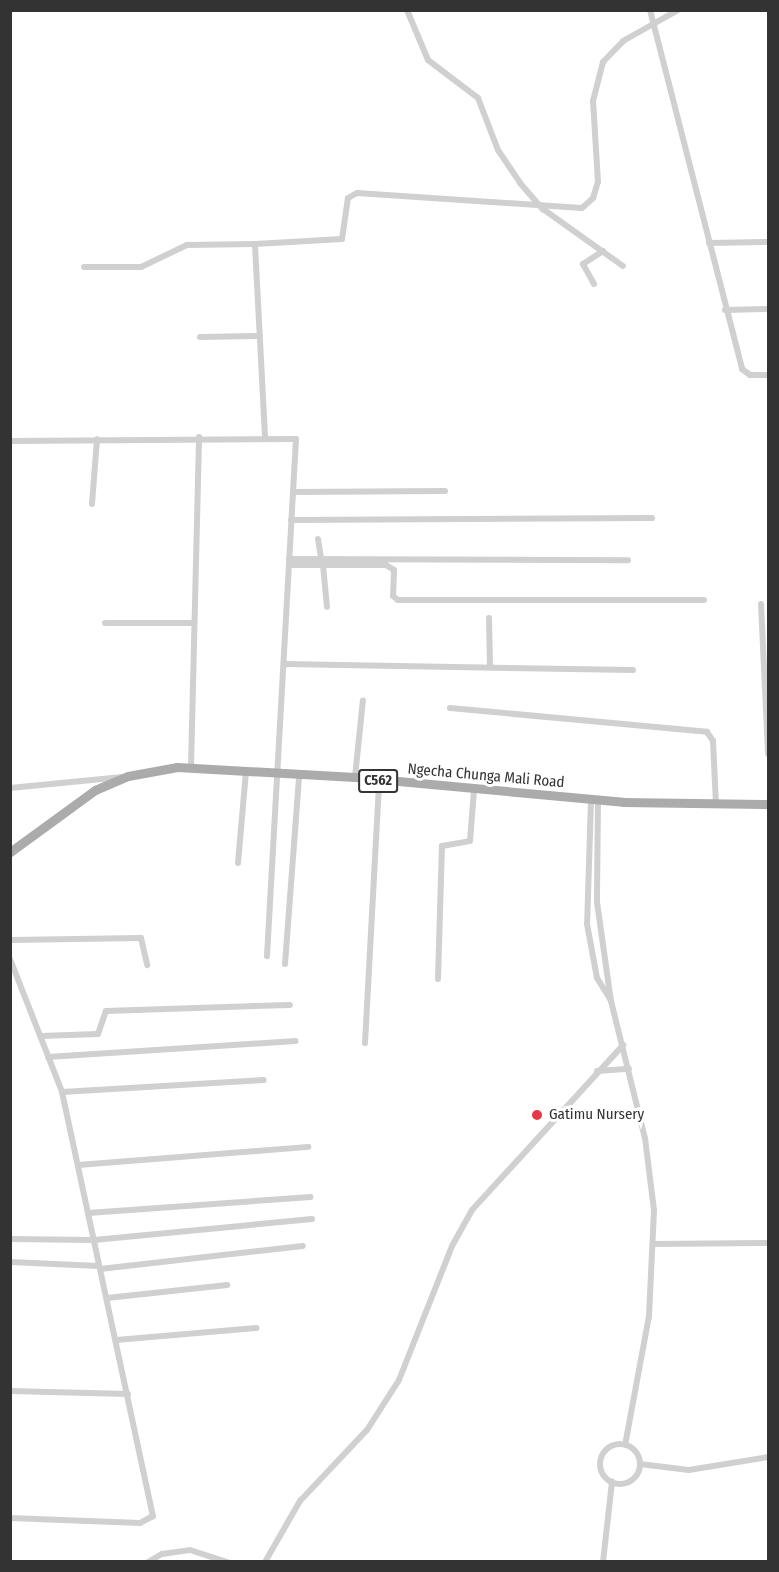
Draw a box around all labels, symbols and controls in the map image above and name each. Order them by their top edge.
street label: Ngecha Chunga Mali Road [407,760,565,792]
road number: C562 [357,770,399,792]
place label: Gatimu Nursery [549,1106,644,1124]
marker: Gatimu Nursery [530,1108,544,1122]

